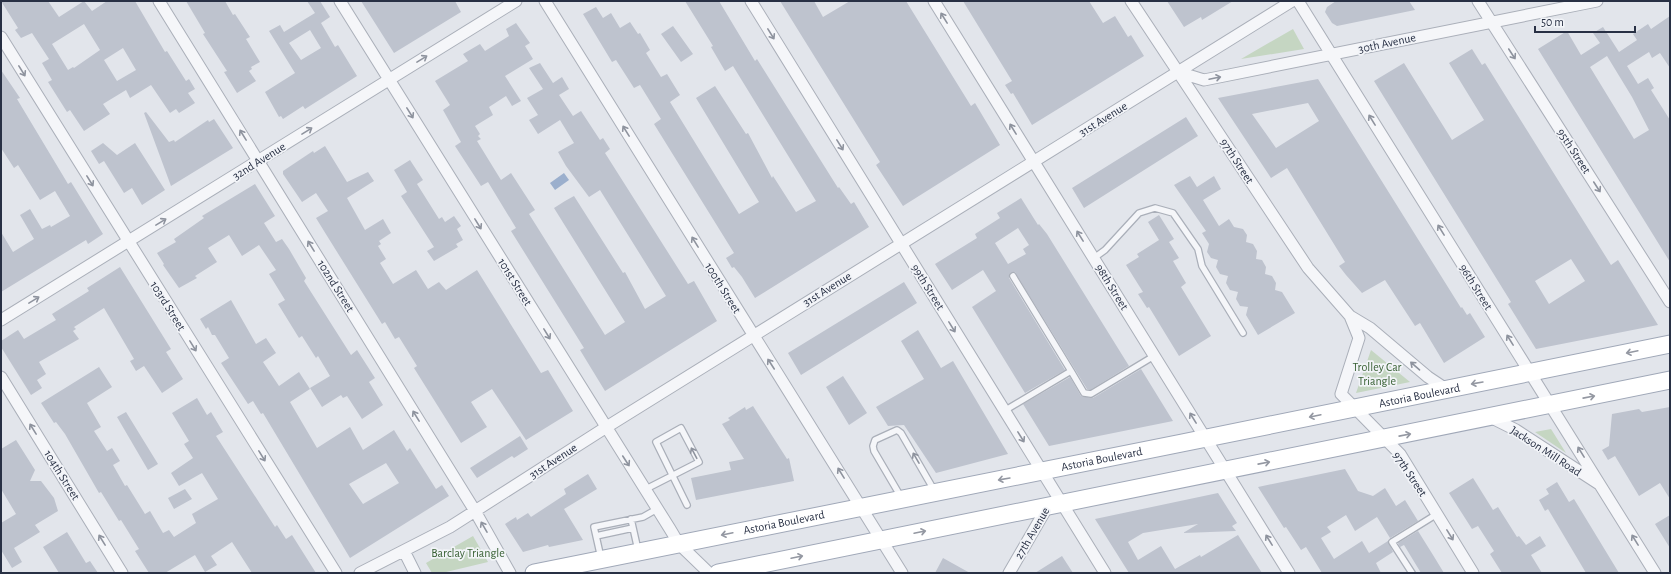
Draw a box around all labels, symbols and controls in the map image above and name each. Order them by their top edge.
scale bar [1535,8,1635,34]
one-way arrow [940,12,948,24]
text: 50 m [1541,16,1564,28]
one-way arrow [767,28,775,39]
street label: 30th Avenue [1357,31,1417,55]
one-way arrow [1508,48,1516,59]
one-way arrow [416,55,427,63]
one-way arrow [18,65,26,77]
one-way arrow [1208,74,1221,82]
street label: 31st Avenue [1077,100,1129,138]
one-way arrow [406,107,414,118]
one-way arrow [1367,114,1375,126]
one-way arrow [1008,123,1016,135]
one-way arrow [622,126,630,137]
street label: 95th Street [1555,126,1593,176]
one-way arrow [301,127,312,135]
one-way arrow [238,129,246,141]
street label: 97th Street [1218,136,1256,186]
one-way arrow [836,139,844,151]
street label: 32nd Avenue [230,140,288,182]
one-way arrow [86,175,94,186]
one-way arrow [1593,181,1601,192]
one-way arrow [155,217,167,225]
one-way arrow [474,218,483,229]
one-way arrow [1436,224,1444,236]
one-way arrow [1075,230,1083,242]
one-way arrow [690,236,698,248]
one-way arrow [307,241,315,252]
street label: 101st Street [496,256,534,308]
street label: 102nd Street [315,258,357,314]
street label: 100th Street [703,261,743,316]
street label: 99th Street [909,262,947,312]
street label: 98th Street [1093,262,1131,312]
street label: 96th Street [1457,262,1495,312]
street label: 31st Avenue [801,270,853,308]
street label: 103rd Street [148,279,188,333]
one-way arrow [28,295,40,303]
one-way arrow [949,321,957,333]
one-way arrow [543,328,551,340]
one-way arrow [1505,334,1513,346]
one-way arrow [189,340,197,351]
one-way arrow [1626,348,1639,356]
one-way arrow [767,359,775,370]
park label: Trolley Car Triangle [1353,361,1402,387]
one-way arrow [1410,361,1420,370]
one-way arrow [1471,379,1484,387]
street label: Astoria Boulevard [1378,381,1461,409]
one-way arrow [1583,392,1596,400]
one-way arrow [412,411,420,422]
one-way arrow [1188,412,1196,424]
one-way arrow [1309,412,1322,420]
one-way arrow [29,423,37,435]
street label: Jackson Mill Road [1508,424,1584,478]
one-way arrow [1398,430,1411,438]
one-way arrow [1017,431,1025,442]
street label: 31st Avenue [527,441,579,481]
street label: Astoria Boulevard [1060,445,1143,473]
one-way arrow [1576,446,1584,458]
one-way arrow [690,447,697,459]
street label: 104th Street [42,448,82,502]
one-way arrow [259,450,267,462]
street label: 97th Street [1391,450,1429,499]
one-way arrow [911,452,919,464]
one-way arrow [622,455,630,466]
one-way arrow [1257,458,1270,466]
one-way arrow [837,468,845,479]
one-way arrow [998,475,1011,483]
street label: 27th Avenue [1012,505,1052,561]
street label: Astoria Boulevard [742,508,826,536]
one-way arrow [479,521,487,533]
one-way arrow [913,527,926,535]
one-way arrow [1446,529,1454,541]
one-way arrow [721,530,734,538]
one-way arrow [1264,534,1272,546]
one-way arrow [98,535,106,546]
one-way arrow [1631,535,1639,546]
park label: Barclay Triangle [431,547,505,560]
one-way arrow [790,552,803,560]

